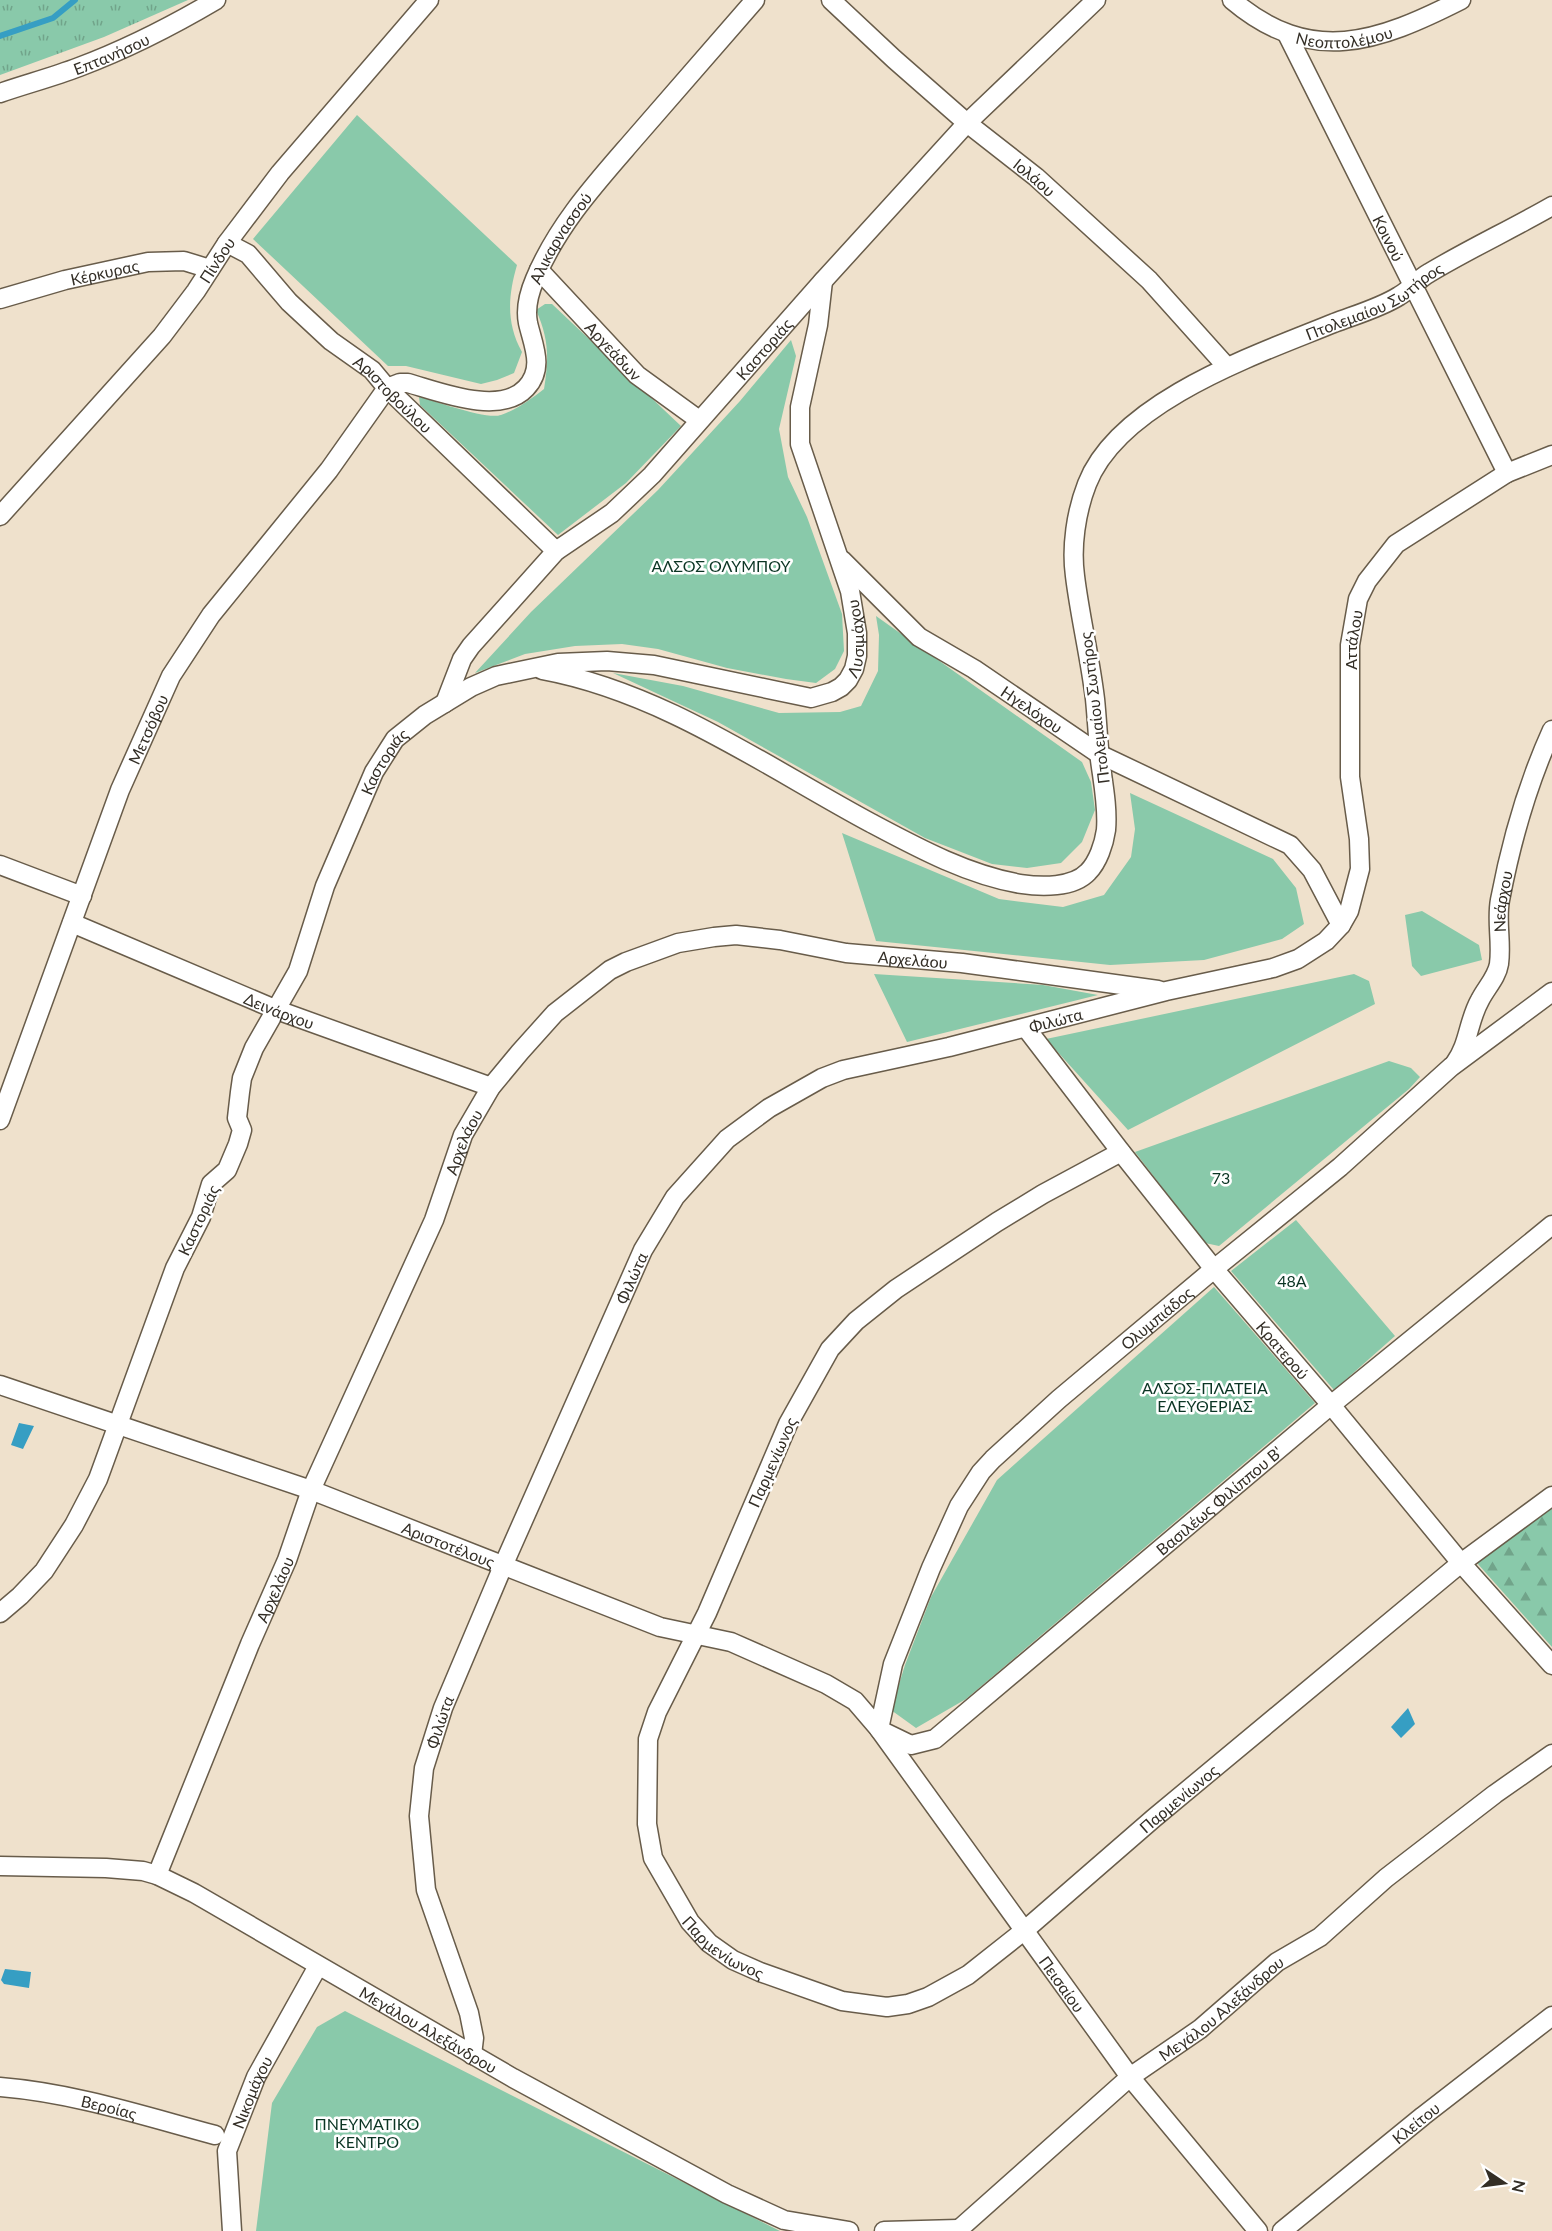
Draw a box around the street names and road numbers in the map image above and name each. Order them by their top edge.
street label: Νεοπτολέμου [1294,22,1395,51]
street label: Επτανήσου [70,29,152,78]
street label: Ιολάου [1010,154,1060,200]
street label: Αλικαρνασσού [525,188,595,286]
street label: Κοινού [1370,212,1409,264]
street label: Πίνδου [195,233,238,286]
street label: Κέρκυρας [68,255,141,288]
street label: Πτολεμαίου Σωτήρος [1302,257,1446,343]
street label: Καστοριάς [731,313,796,383]
street label: Αργεάδων [582,317,646,384]
street label: Αριστοβούλου [350,351,436,436]
street label: Λυσιμάχου [842,598,867,680]
street label: Αττάλου [1341,608,1365,670]
street label: Πτολεμαίου Σωτήρος [1075,631,1113,785]
street label: Ηγελόχου [998,681,1067,736]
street label: Μετσόβου [123,691,171,767]
street label: Καστοριάς [356,723,412,797]
street label: Νεάρχου [1489,869,1515,933]
street label: Αρχελάου [877,946,948,971]
street label: Δεινάρχου [242,988,317,1032]
street label: Φιλώτα [1027,1003,1085,1036]
street label: Αρχελάου [441,1106,486,1177]
street label: Καστοριάς [173,1181,223,1258]
street label: Φιλώτα [611,1248,651,1306]
street label: Ολυμπιάδος [1116,1282,1196,1353]
street label: Κρατερού [1253,1317,1314,1383]
street label: Παρμενίωνος [744,1414,800,1510]
street label: Βασιλέως Φιλίππου Β' [1152,1442,1285,1558]
street label: Αριστοτέλους [399,1517,498,1571]
street label: Αρχελάου [251,1553,297,1625]
street label: Φιλώτα [421,1692,457,1751]
street label: Παρμενίωνος [1135,1760,1222,1836]
street label: Παρμενίωνος [679,1911,767,1982]
street label: Μεγάλου Αλεξάνδρου [1155,1951,1286,2064]
street label: Πεισαίου [1036,1952,1089,2015]
street label: Μεγάλου Αλεξάνδρου [356,1982,501,2076]
street label: Νικομάχου [227,2052,276,2131]
street label: Βεροίας [80,2090,140,2123]
street label: Κλείτου [1388,2098,1443,2147]

